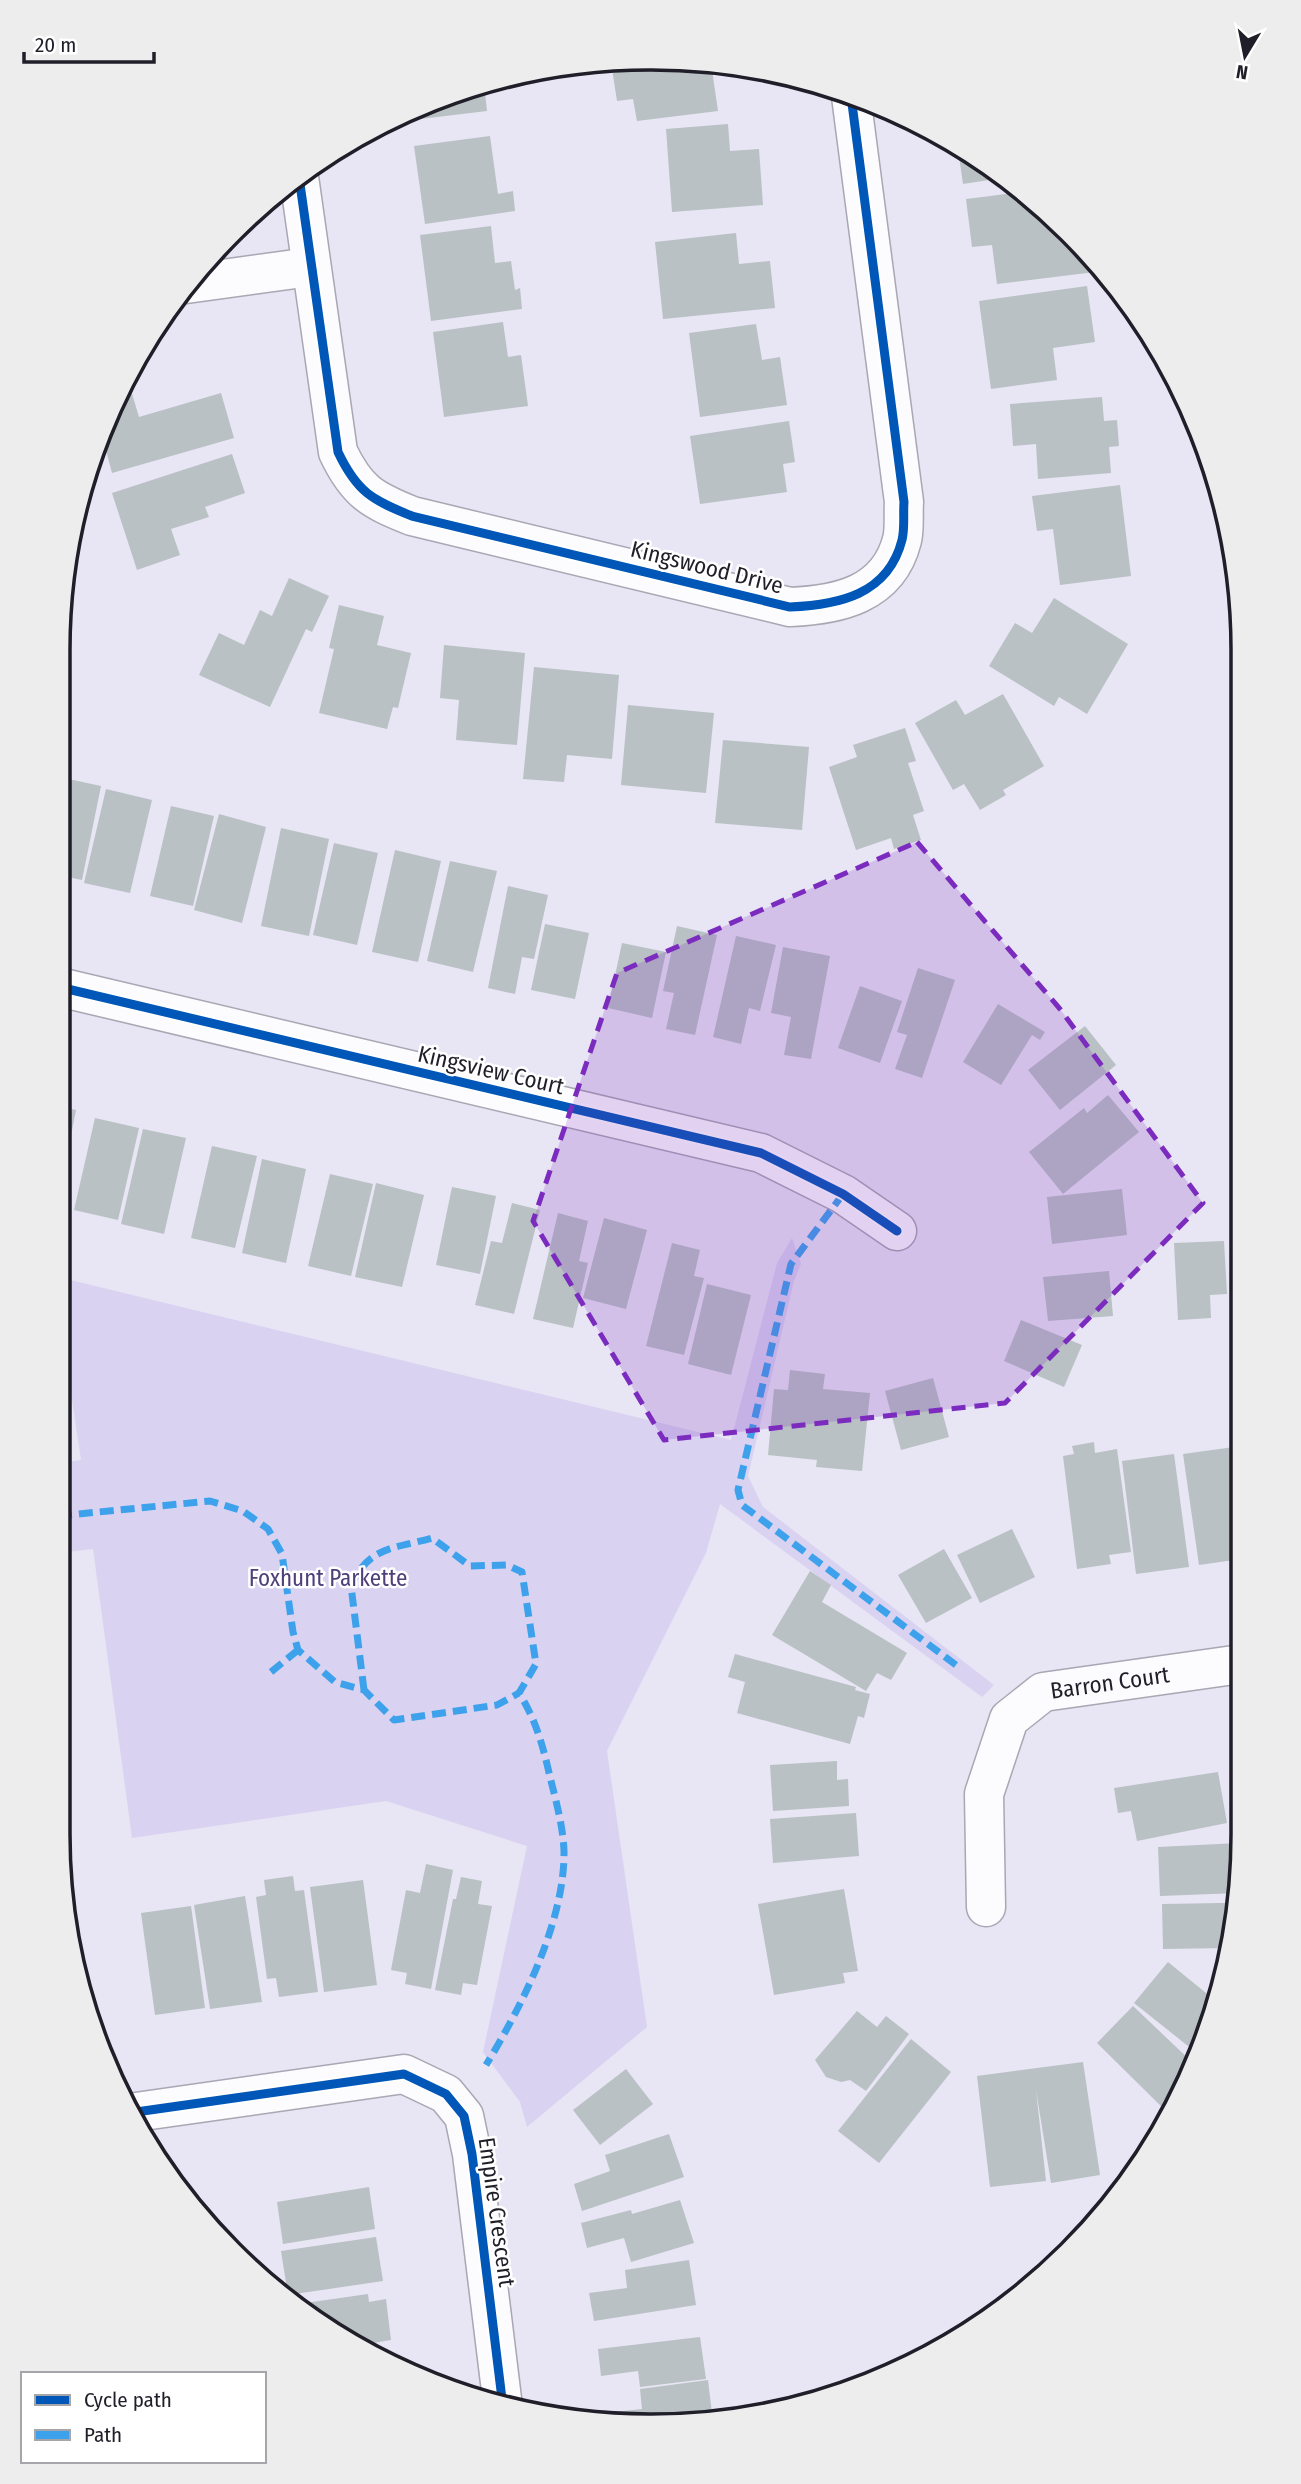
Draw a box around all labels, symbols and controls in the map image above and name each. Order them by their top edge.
scale bar [24,21,154,65]
north arrow [1210,21,1280,91]
text: 20 m [35,32,76,58]
text: N [1235,60,1250,85]
street label: Kingswood Drive [628,535,786,599]
street label: Kingsview Court [415,1040,567,1101]
park label: Foxhunt Parkette [249,1564,407,1592]
street label: Barron Court [1049,1660,1172,1705]
street label: Empire Crescent [473,2135,521,2289]
legend [21,2372,266,2463]
text: Cycle path [84,2387,172,2413]
text: Path [84,2422,122,2448]

